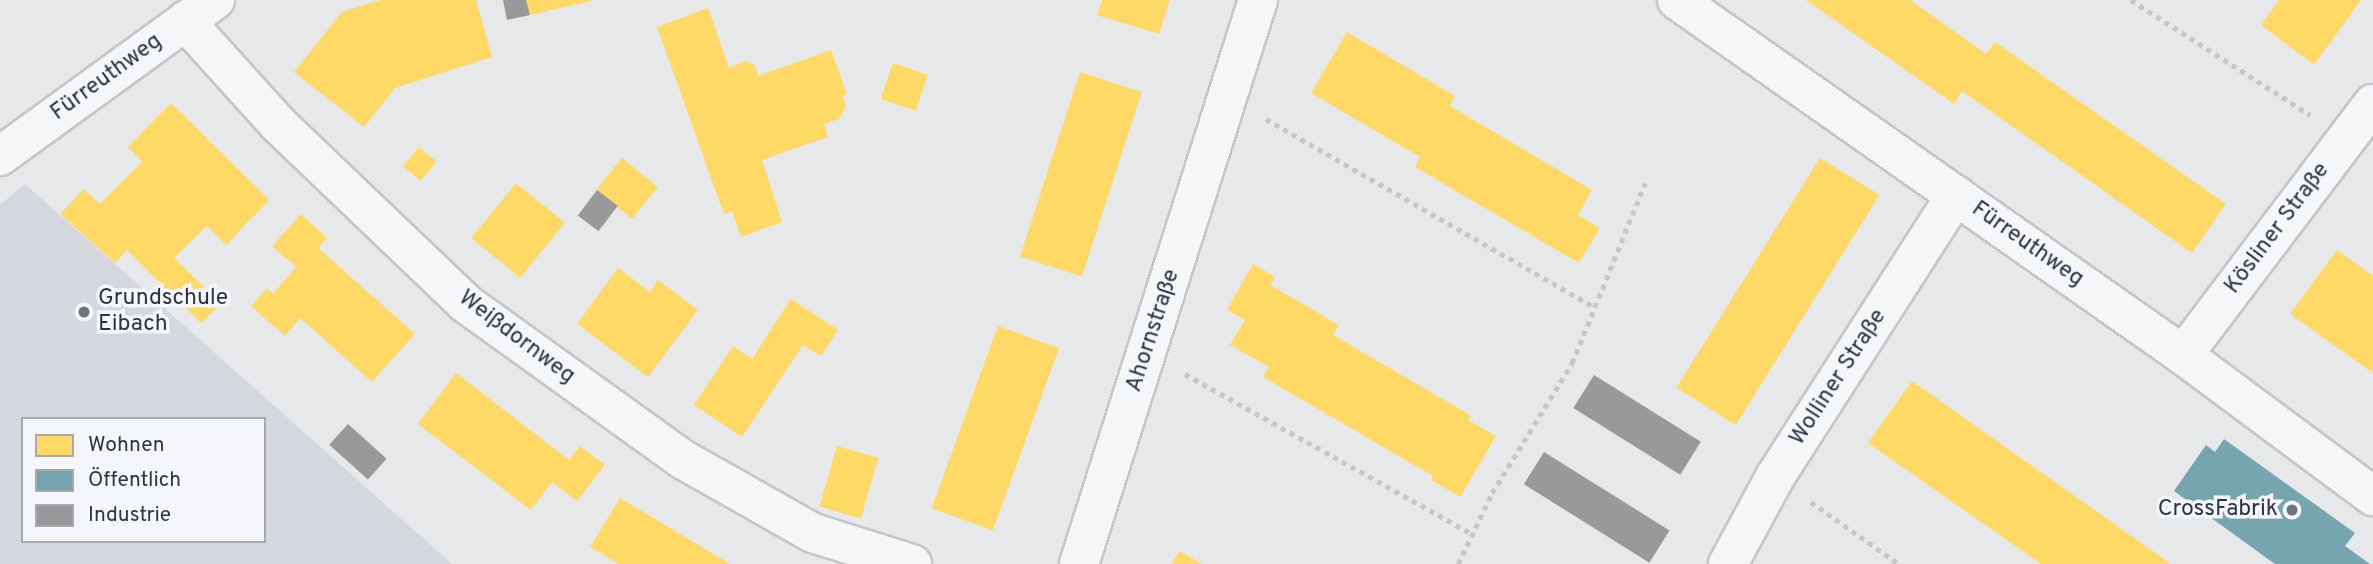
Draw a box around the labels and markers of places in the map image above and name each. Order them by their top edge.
place label: Grundschule Eibach [98,285,228,339]
marker: Grundschule Eibach [76,304,92,320]
place label: CrossFabrik [2158,496,2278,524]
marker: CrossFabrik [2284,502,2300,518]

